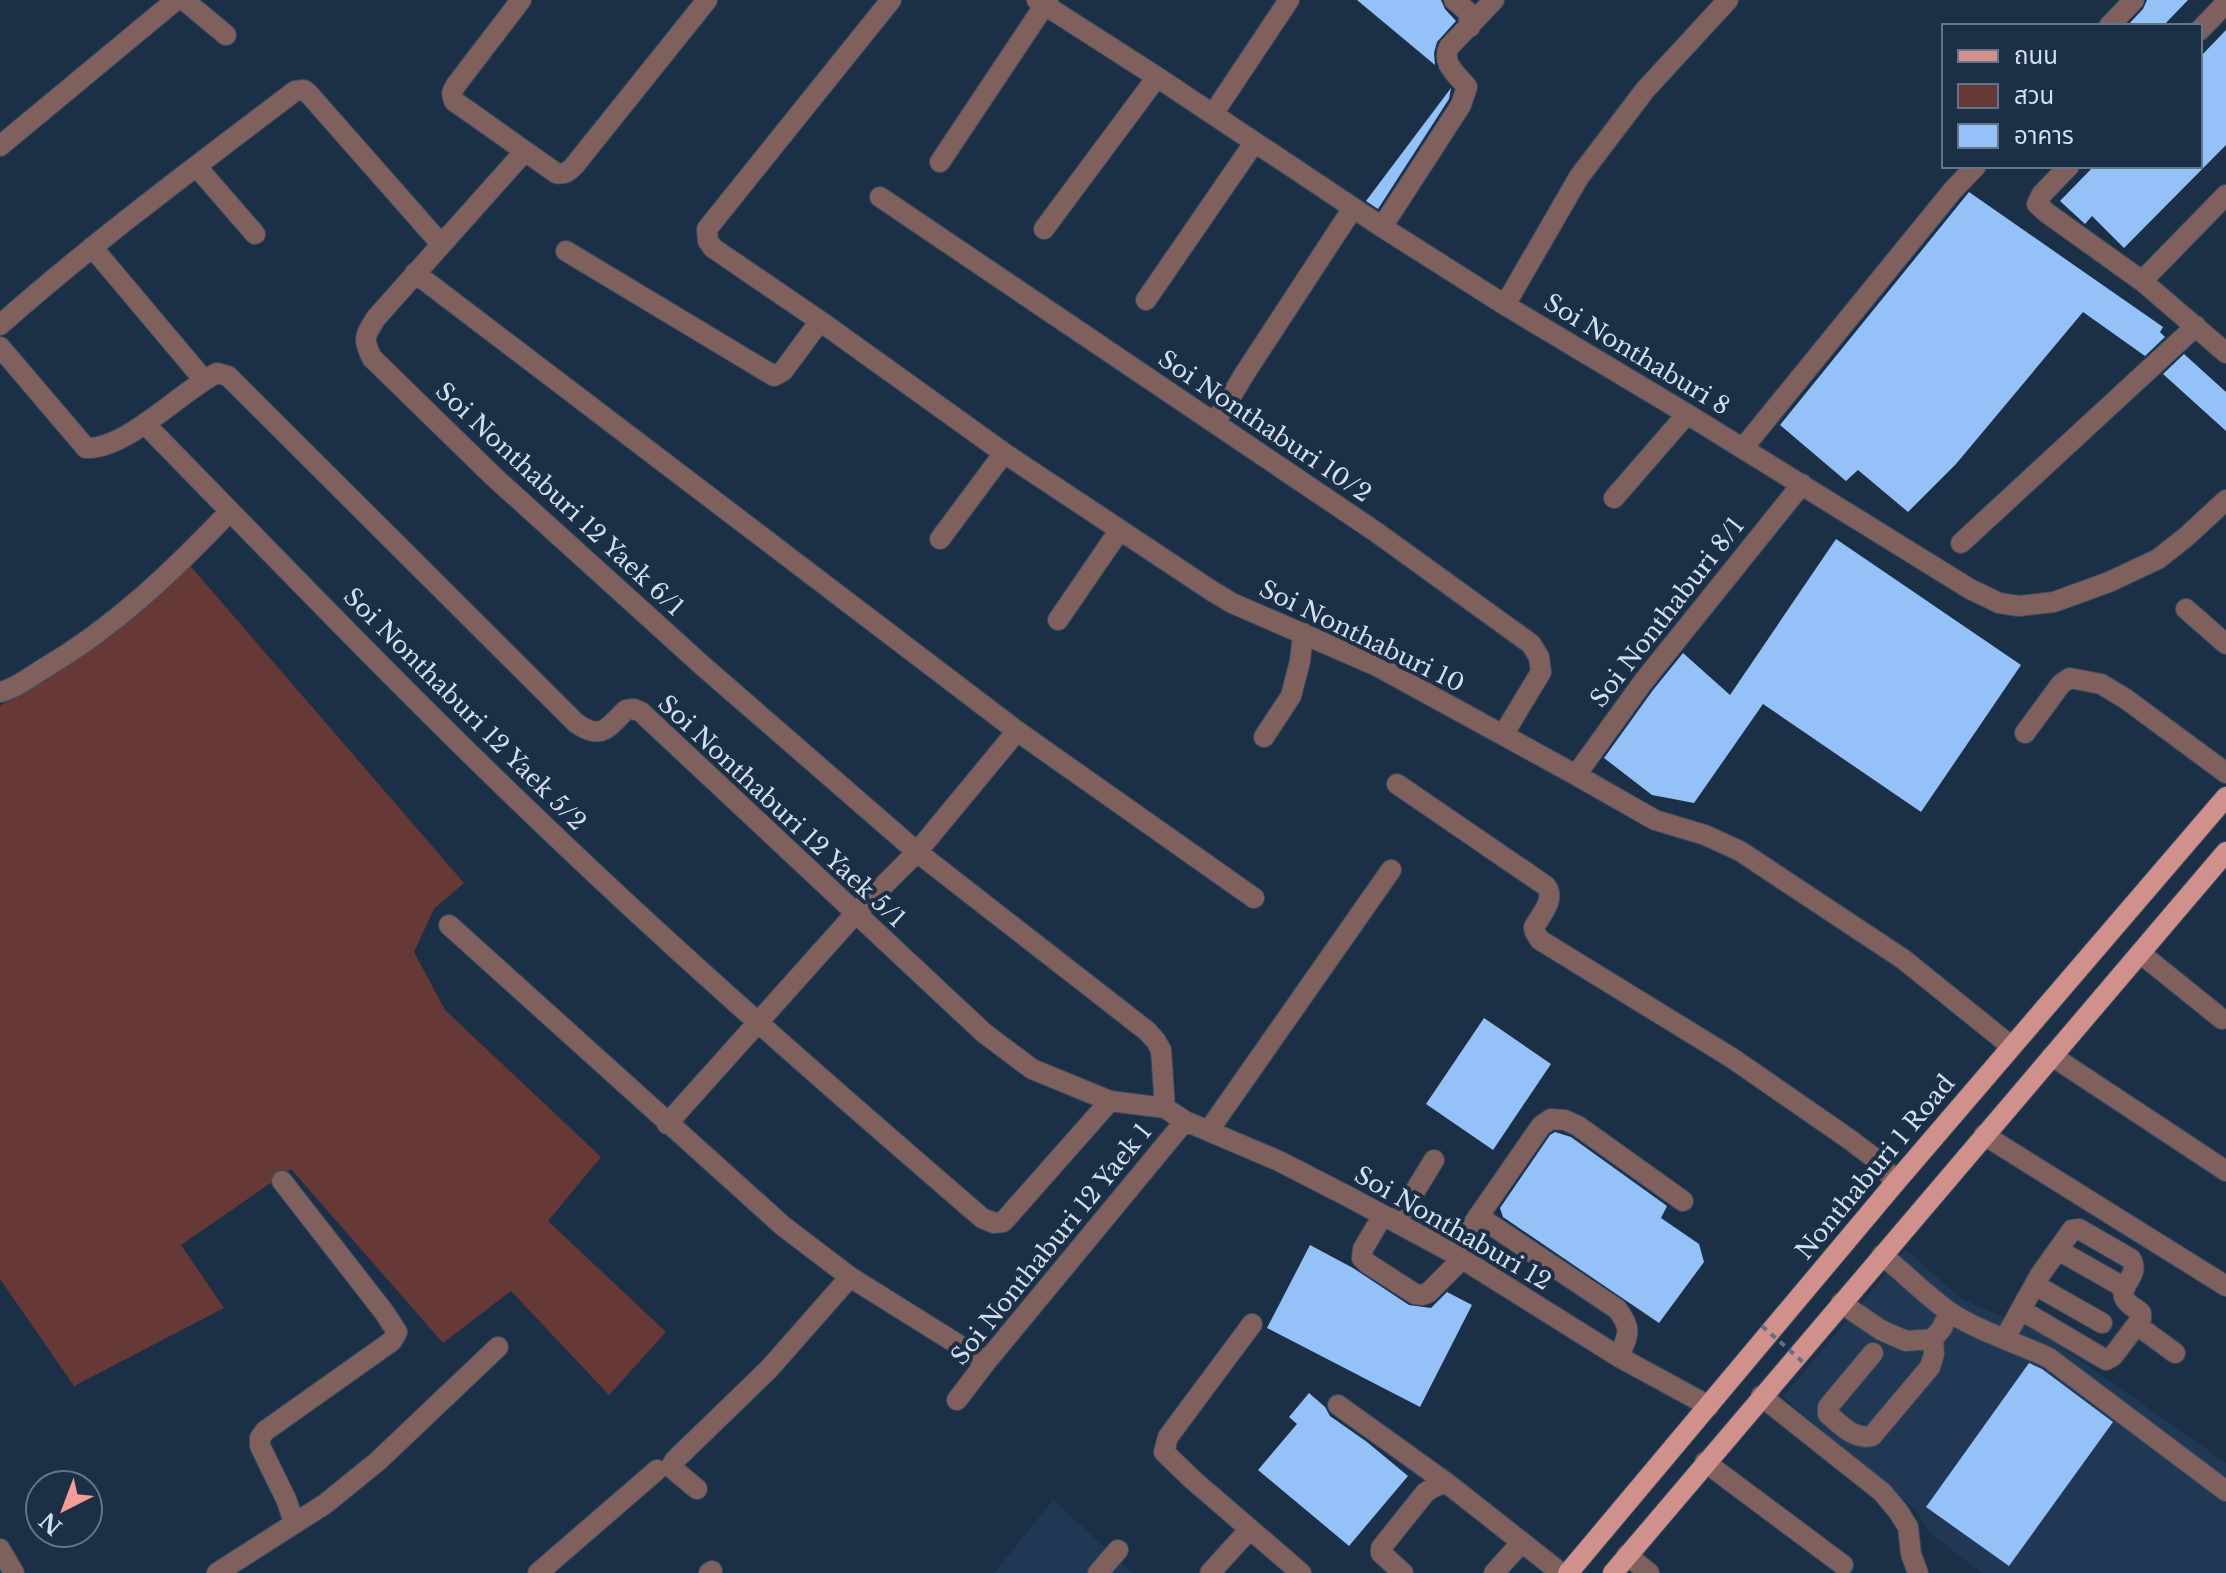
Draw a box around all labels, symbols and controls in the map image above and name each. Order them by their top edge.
legend [1942,24,2202,168]
text: ถนน [2014,41,2058,70]
text: สวน [2014,81,2054,110]
text: อาคาร [2014,121,2074,150]
street label: Soi Nonthaburi 8 [1539,287,1735,421]
street label: Soi Nonthaburi 10/2 [1153,344,1377,508]
street label: Soi Nonthaburi 12 Yaek 6/1 [430,376,690,622]
street label: Soi Nonthaburi 8/1 [1584,511,1750,713]
street label: Soi Nonthaburi 10 [1255,574,1469,698]
street label: Soi Nonthaburi 12 Yaek 5/2 [338,582,592,836]
street label: Soi Nonthaburi 12 Yaek 5/1 [653,689,911,933]
street label: Nonthaburi 1 Road [1789,1069,1961,1265]
street label: Soi Nonthaburi 12 Yaek 1 [945,1117,1157,1371]
street label: Soi Nonthaburi 12 [1350,1160,1556,1296]
north arrow [24,1469,104,1549]
text: N [34,1506,68,1540]

